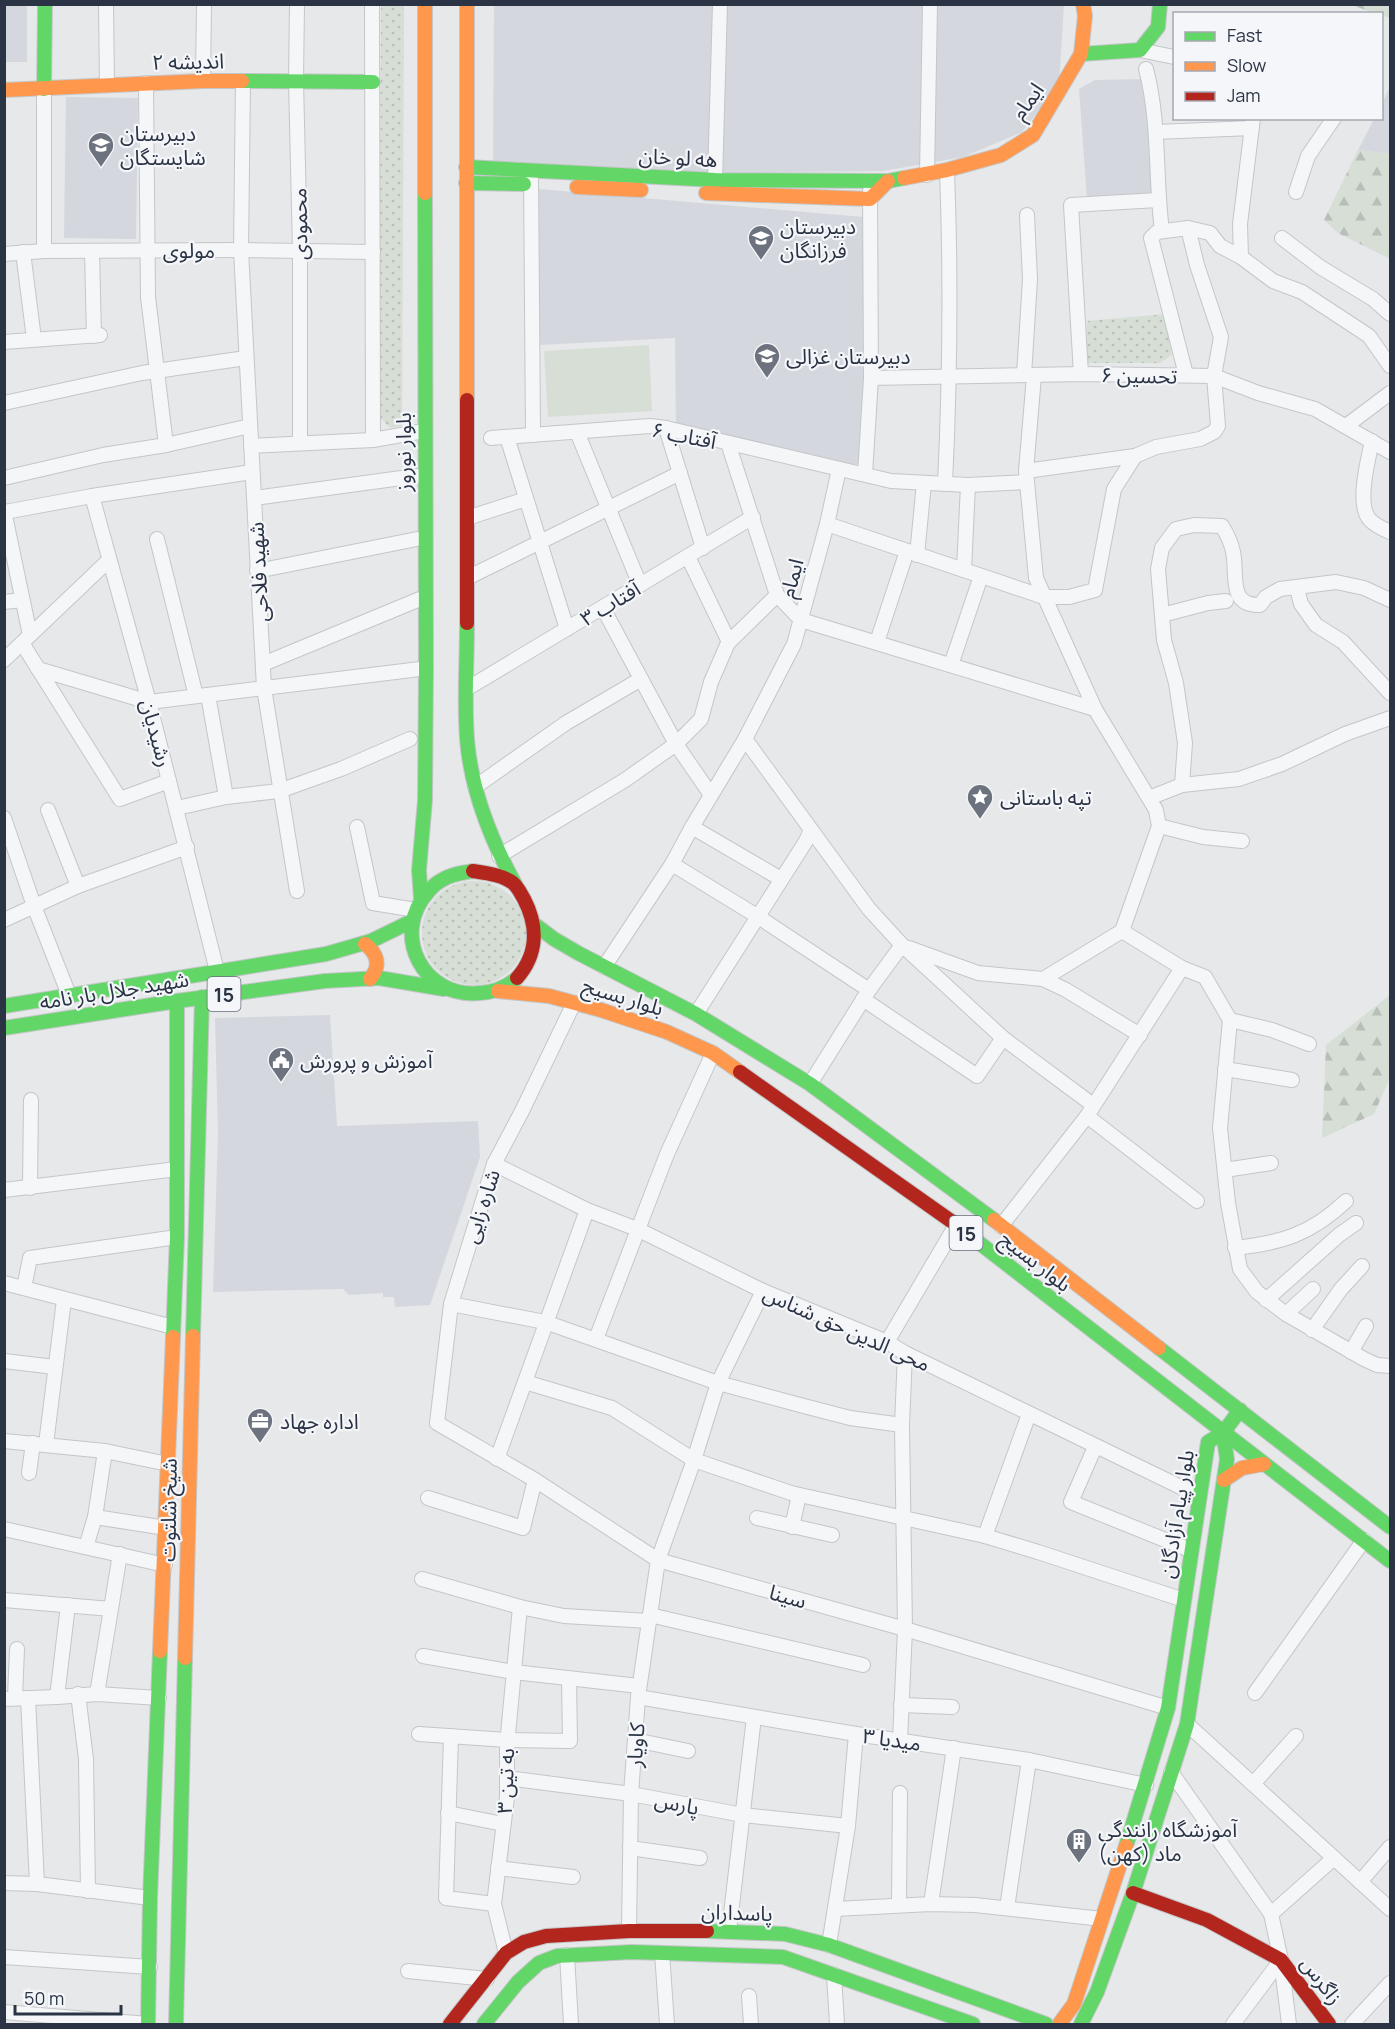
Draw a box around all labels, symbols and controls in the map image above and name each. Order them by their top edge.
legend [1173,12,1383,120]
text: Fast [1227,23,1262,47]
street label: اندیشه ۲ [152,46,224,76]
text: Slow [1227,53,1267,77]
street label: ایمام [1004,77,1052,127]
text: Jam [1227,83,1261,107]
place label: دبیرستان شایستگان [120,119,206,171]
school or university icon: دبیرستان شایستگان [86,130,116,168]
street label: هه لو خان [638,141,718,173]
street label: محمودی [284,188,314,260]
place label: دبیرستان فرزانگان [780,212,856,264]
school or university icon: دبیرستان فرزانگان [746,223,776,261]
street label: مولوی [163,236,215,264]
school or university icon: دبیرستان غزالی [752,341,782,379]
place label: دبیرستان غزالی [786,342,910,370]
street label: تحسین ۶ [1100,360,1178,390]
street label: بلوار نوروز [389,412,417,493]
street label: آفتاب ۶ [649,415,720,455]
street label: شهید فلاحی [241,521,275,623]
street label: ایمام [772,555,813,602]
street label: آفتاب ۳ [575,574,646,632]
street label: رشیدیان [135,696,179,770]
place icon: تپه باستانی [965,782,995,820]
place label: تپه باستانی [1000,783,1092,811]
street label: شهید جلال بار نامه [37,964,191,1016]
street label: بلوار بسیج [578,970,667,1024]
road number: 15 [208,977,240,1011]
public building icon: آموزش و پرورش [266,1045,296,1083]
place label: آموزش و پرورش [300,1046,433,1074]
street label: شاره زایی [456,1166,506,1246]
road number: 15 [950,1216,982,1250]
street label: بلوار بسیج [993,1224,1078,1299]
street label: محی الدین حق شناس [759,1279,935,1377]
office icon: اداره جهاد [245,1406,275,1444]
place label: اداره جهاد [280,1407,359,1435]
street label: بلوار پیام آزادگان [1152,1448,1203,1581]
street label: شیخ شلتوت [153,1458,185,1562]
street label: سینا [766,1577,810,1615]
street label: میدیا ۳ [861,1721,923,1757]
street label: کاویار [619,1722,651,1769]
street label: به تین ۳ [490,1748,520,1814]
street label: پارس [652,1785,702,1821]
place label: آموزشگاه رانندگی ماد (کهن) [1098,1815,1238,1867]
building icon: آموزشگاه رانندگی ماد (کهن) [1064,1826,1094,1864]
street label: پاسداران [701,1897,773,1927]
street label: زاگرس [1295,1950,1349,2010]
scale bar [15,1978,122,2016]
text: 50 m [24,1986,64,2010]

